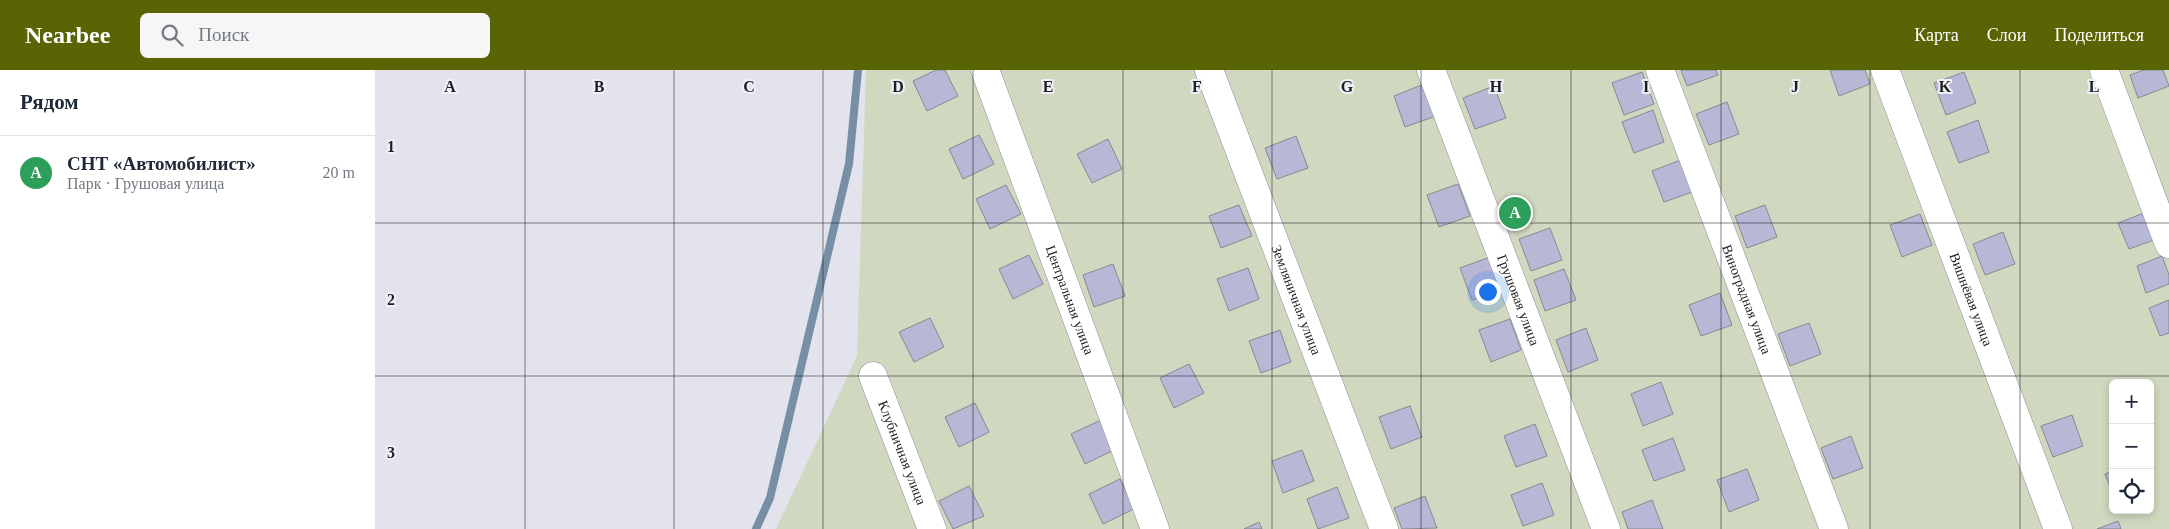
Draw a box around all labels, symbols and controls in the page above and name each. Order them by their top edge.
search box [140,13,490,58]
icon: search [158,21,186,49]
text: Nearbee [25,22,110,48]
text: Поиск [198,24,249,45]
text: Карта [1914,25,1959,45]
text: Слои [1987,25,2026,45]
text: Поделиться [2054,25,2144,45]
text: A [444,78,456,95]
text: B [594,78,605,95]
text: C [743,78,755,95]
text: D [892,78,904,95]
text: E [1043,78,1053,95]
text: F [1192,78,1202,95]
text: G [1341,78,1354,95]
text: H [1490,78,1503,95]
text: I [1643,78,1649,95]
text: J [1791,78,1799,95]
text: K [1939,78,1952,95]
text: L [2089,78,2099,95]
text: Рядом [20,90,79,114]
text: 1 [387,138,395,155]
text: СНТ «Автомобилист» [67,153,256,174]
text: A [30,164,42,181]
text: 20 m [323,164,355,181]
text: Парк · Грушовая улица [67,175,224,192]
pin: A [1499,194,1531,232]
street label: Центральная улица [1043,243,1097,357]
street label: Земляничная улица [1269,243,1324,358]
street label: Виноградная улица [1719,243,1774,357]
street label: Вишнёвая улица [1947,251,1996,349]
street label: Грушовая улица [1494,252,1543,348]
your location [1475,279,1501,305]
text: 2 [387,291,395,308]
map controls [2109,379,2154,514]
button: + [2109,379,2154,424]
street label: Клубничная улица [875,398,929,508]
button: − [2109,424,2154,469]
text: 3 [387,444,395,461]
button: locate [2109,469,2154,514]

